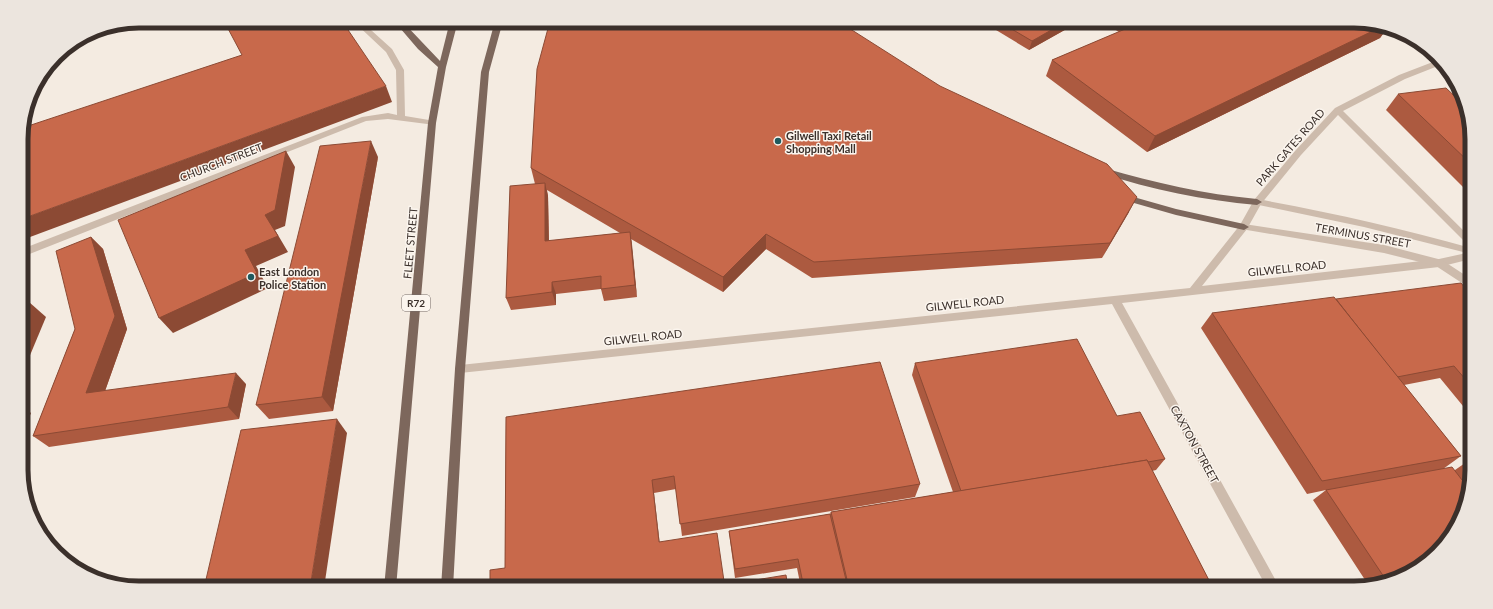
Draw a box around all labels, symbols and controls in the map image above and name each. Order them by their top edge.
street label: PARK GATES ROAD [1253,106,1327,188]
place label: Gilwell Taxi Retail Shopping Mall [786,129,872,155]
marker: Gilwell Taxi Retail Shopping Mall [773,136,783,146]
street label: CHURCH STREET [178,140,265,184]
street label: FLEET STREET [400,206,420,279]
street label: TERMINUS STREET [1314,220,1412,250]
street label: GILWELL ROAD [1247,257,1327,279]
place label: East London Police Station [259,265,326,291]
marker: East London Police Station [246,272,256,282]
street label: GILWELL ROAD [925,292,1005,314]
road number: R72 [402,295,430,311]
street label: GILWELL ROAD [603,326,683,348]
street label: CAXTON STREET [1168,403,1222,485]

